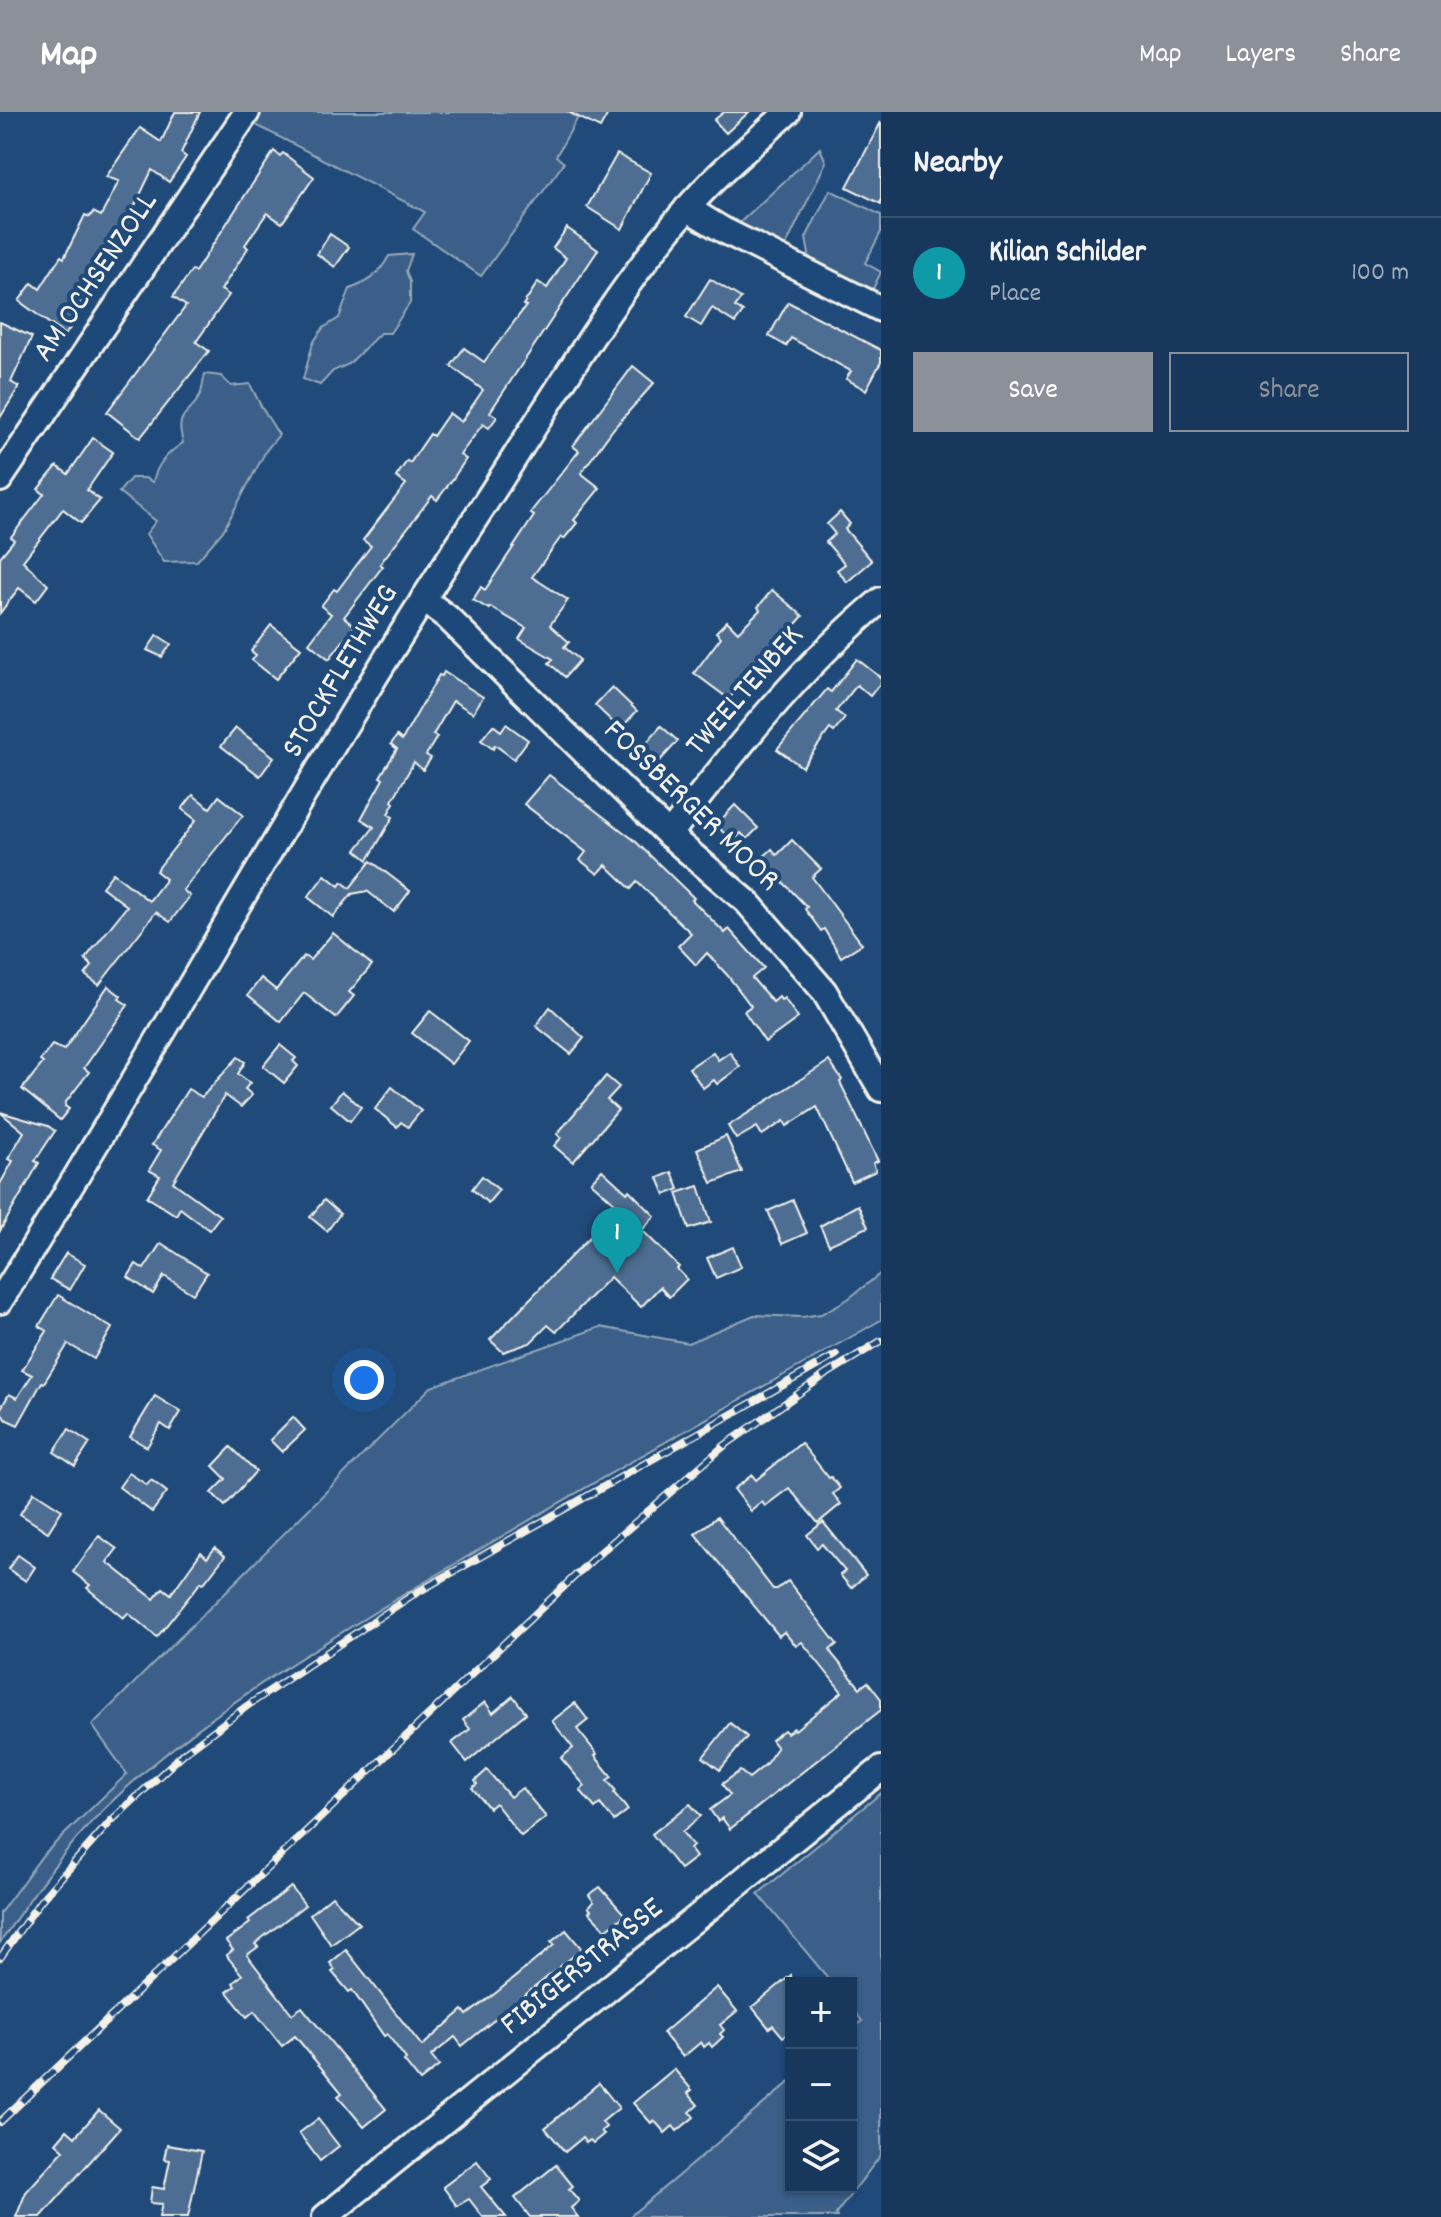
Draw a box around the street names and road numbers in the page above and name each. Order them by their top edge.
street label: AM OCHSENZOLL [23,183,171,373]
street label: STOCKFLETHWEG [272,576,412,768]
street label: TWEELTENBEK [676,616,816,768]
street label: FOSSBERGER MOOR [591,710,789,904]
street label: FIBIGERSTRASSE [491,1887,675,2048]

